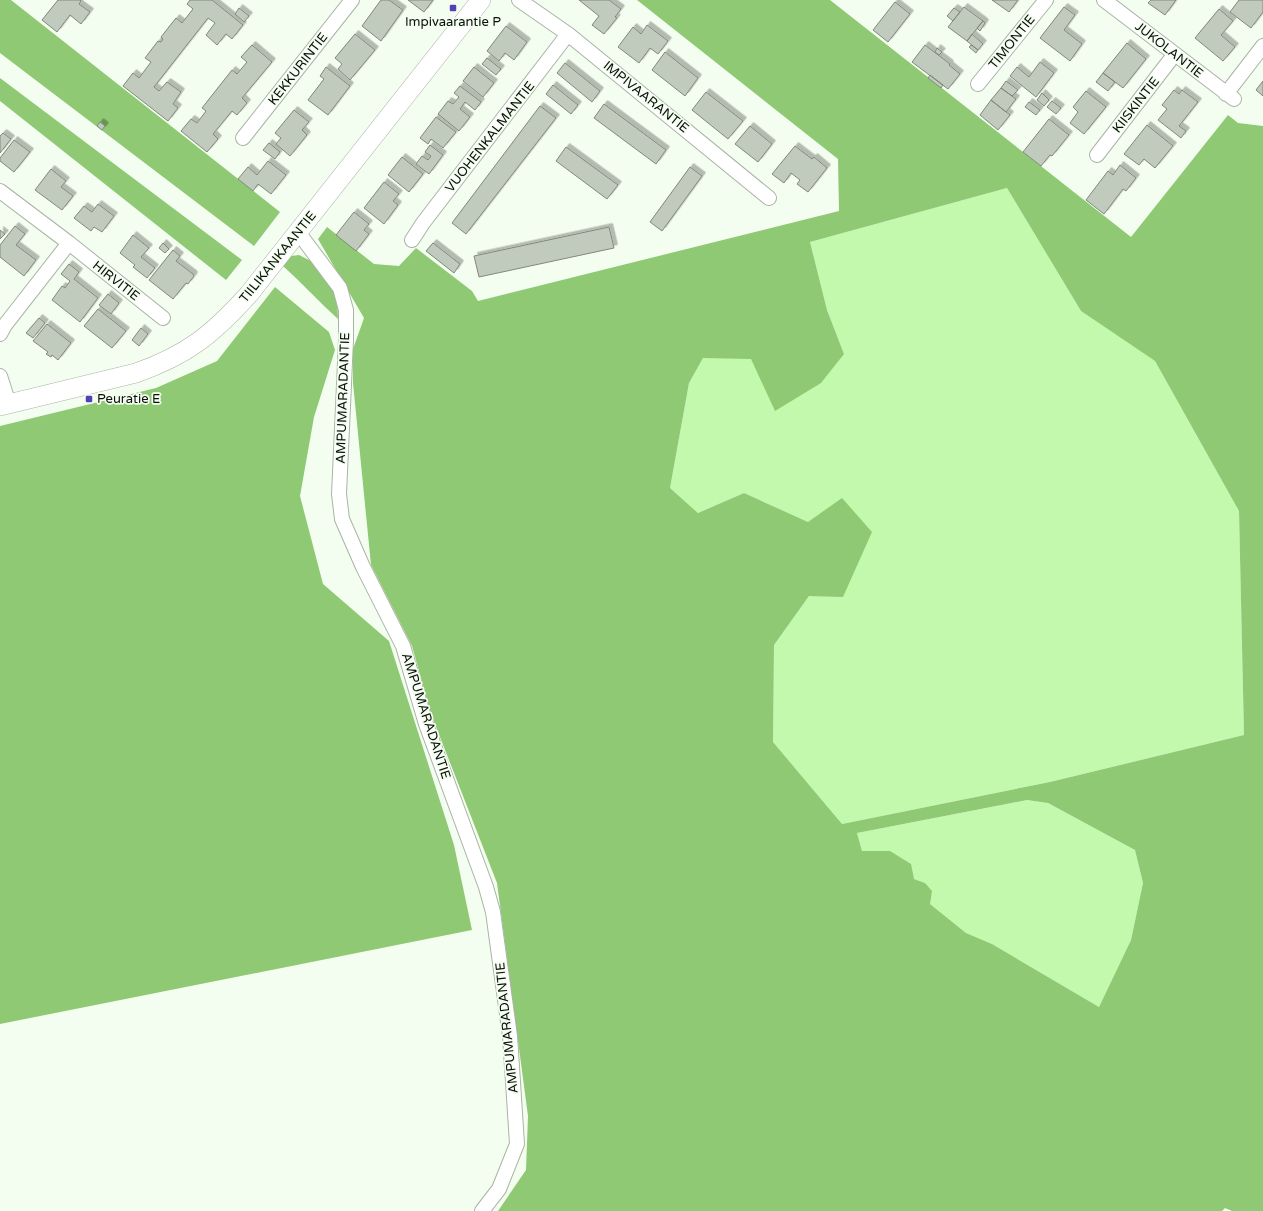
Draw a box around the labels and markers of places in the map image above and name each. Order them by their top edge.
marker: Impivaarantie P [448,3,458,13]
place label: Impivaarantie P [405,14,501,30]
place label: Peuratie E [97,391,160,407]
marker: Peuratie E [84,394,94,404]

